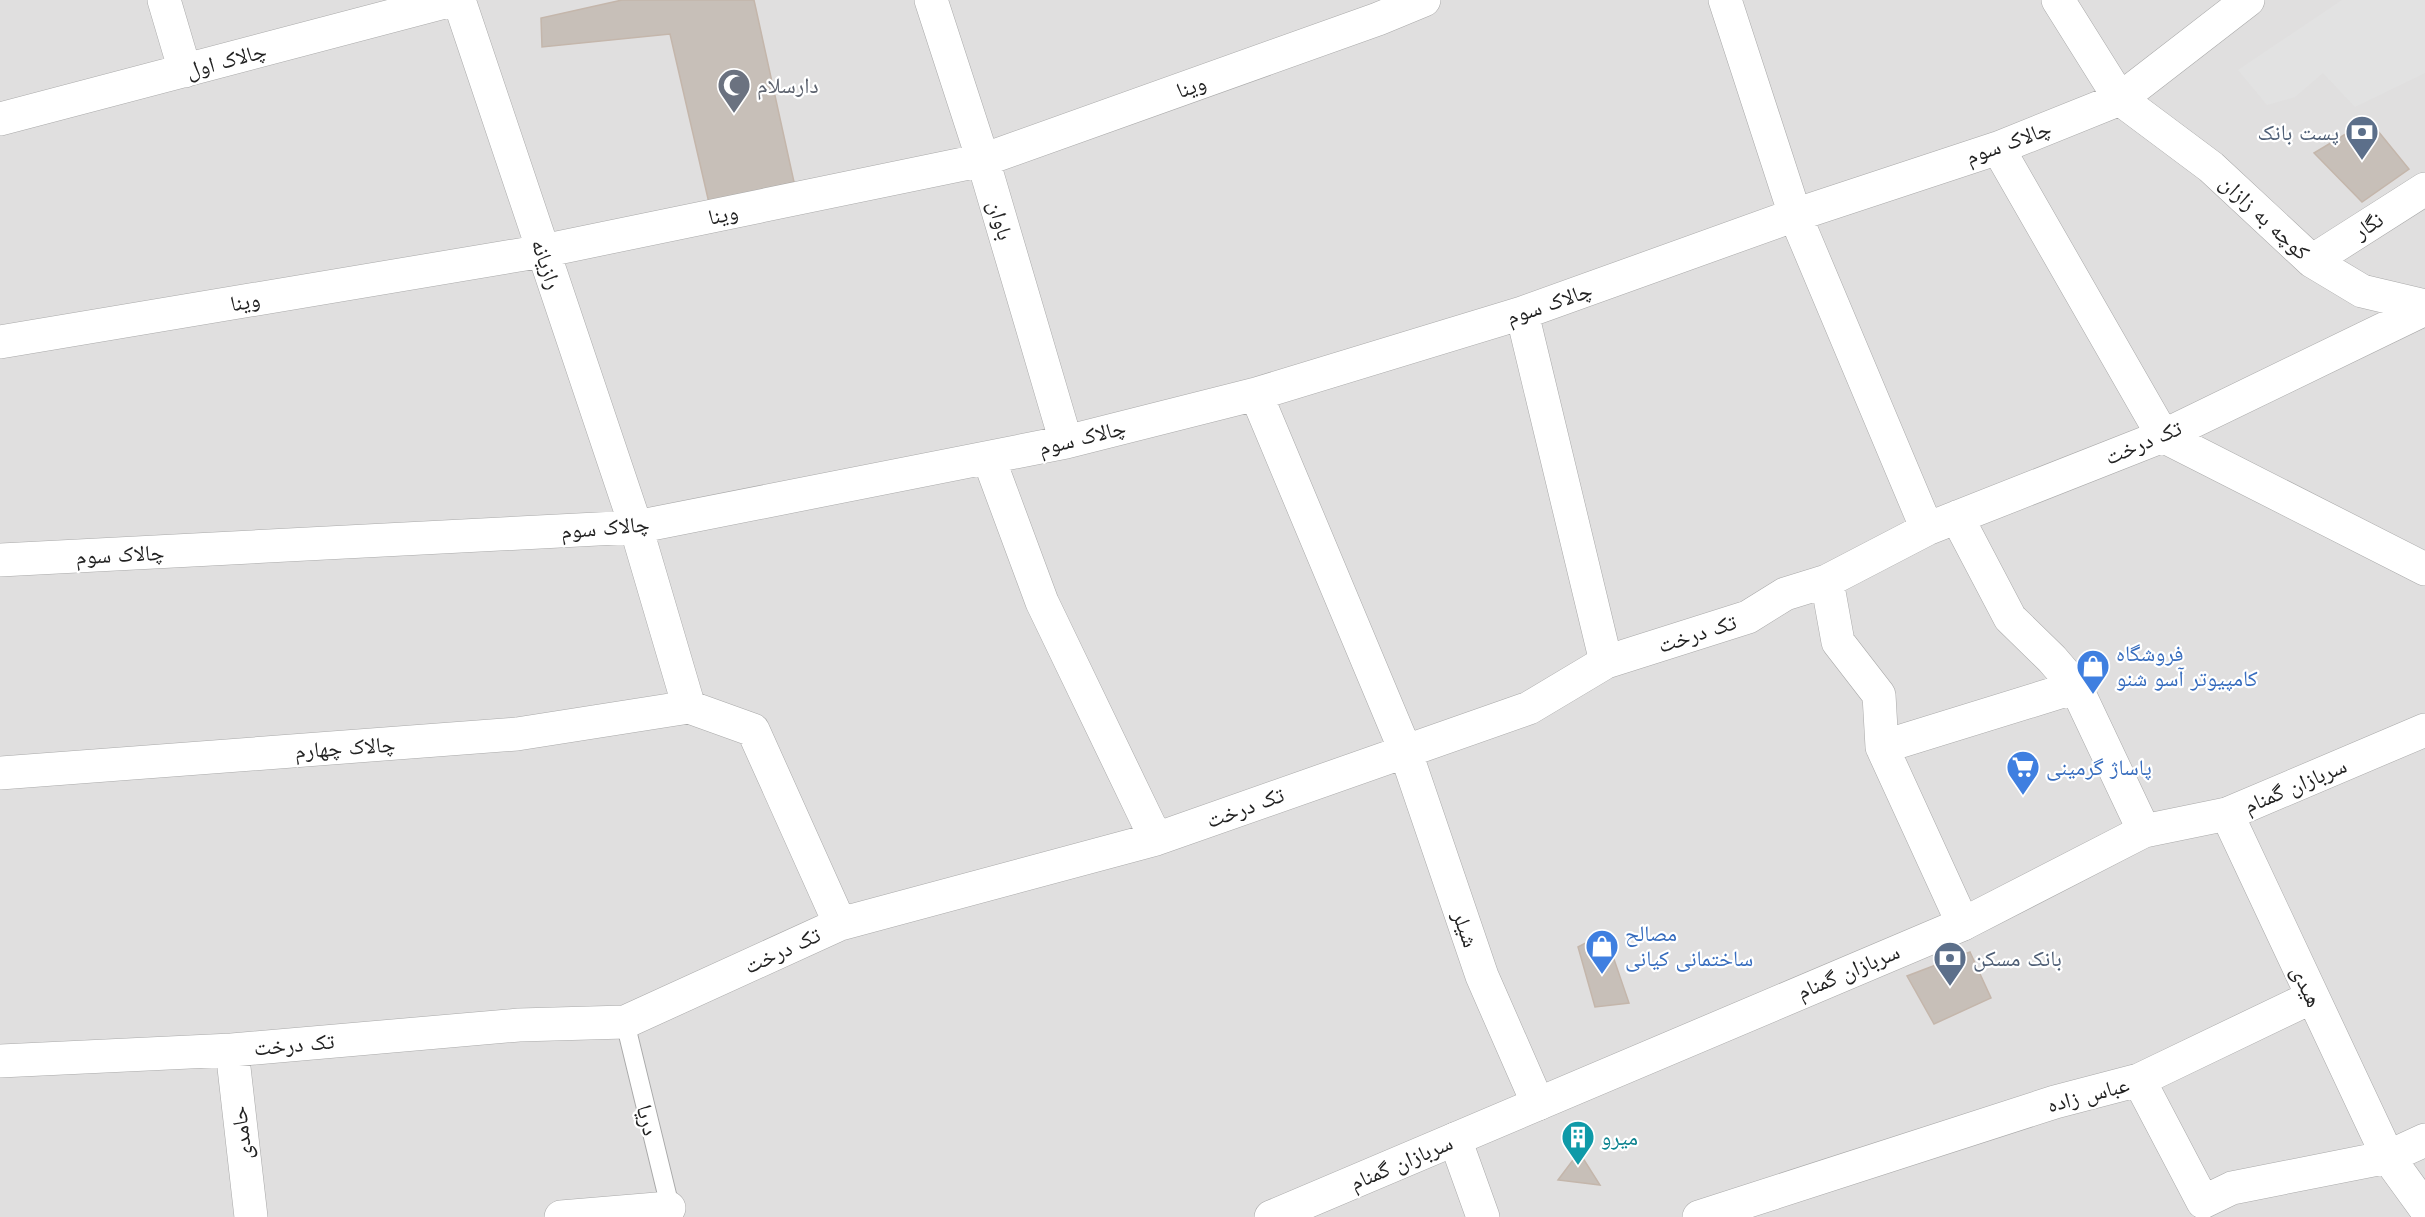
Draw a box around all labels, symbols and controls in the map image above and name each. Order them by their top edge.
street label: چالاک اول [182,34,270,86]
street label: وینا [1172,66,1210,106]
mosque icon: دارسلام [716,67,752,114]
place label: دارسلام [757,69,819,101]
street label: چالاک سوم [1961,112,2055,172]
bank icon: پست بانک [2344,114,2380,161]
place label: پست بانک [2258,116,2339,148]
street label: کوچه به زازان [2213,167,2317,267]
street label: وینا [705,195,741,233]
street label: باوان [980,196,1022,244]
street label: نگار [2346,203,2389,247]
street label: رازیانه [524,235,570,293]
street label: چالاک سوم [1502,273,1596,333]
street label: وینا [228,283,262,319]
street label: چالاک سوم [1035,411,1129,463]
street label: تک درخت [2100,411,2187,473]
street label: چالاک سوم [559,507,651,547]
street label: چالاک سوم [75,536,165,572]
street label: تک درخت [1654,605,1741,661]
place label: فروشگاه کامپیوتر آسو شنو [2116,637,2258,694]
shop icon: فروشگاه کامپیوتر آسو شنو [2075,648,2111,695]
street label: چالاک چهارم [294,728,396,766]
supermarket icon: پاساژ گرمینی [2005,749,2041,796]
street label: سربازان گمنام [2239,749,2351,821]
place label: پاساژ گرمینی [2046,751,2152,783]
street label: تک درخت [1202,778,1289,836]
street label: شیلر [1445,906,1487,952]
place label: مصالح ساختمانی کیانی [1625,917,1753,974]
street label: تک درخت [739,918,826,982]
shop icon: مصالح ساختمانی کیانی [1584,928,1620,975]
street label: سربازان گمنام [1792,935,1904,1007]
bank icon: بانک مسکن [1932,940,1968,987]
place label: بانک مسکن [1973,942,2062,974]
street label: هیدی [2283,960,2331,1012]
street label: تک درخت [252,1024,336,1063]
street label: عباس زاده [2043,1068,2133,1120]
street label: دریا [629,1101,667,1139]
street label: حامدی [222,1104,260,1162]
building icon: میرو [1560,1119,1596,1166]
place label: میرو [1601,1121,1638,1153]
street label: سربازان گمنام [1345,1126,1457,1198]

